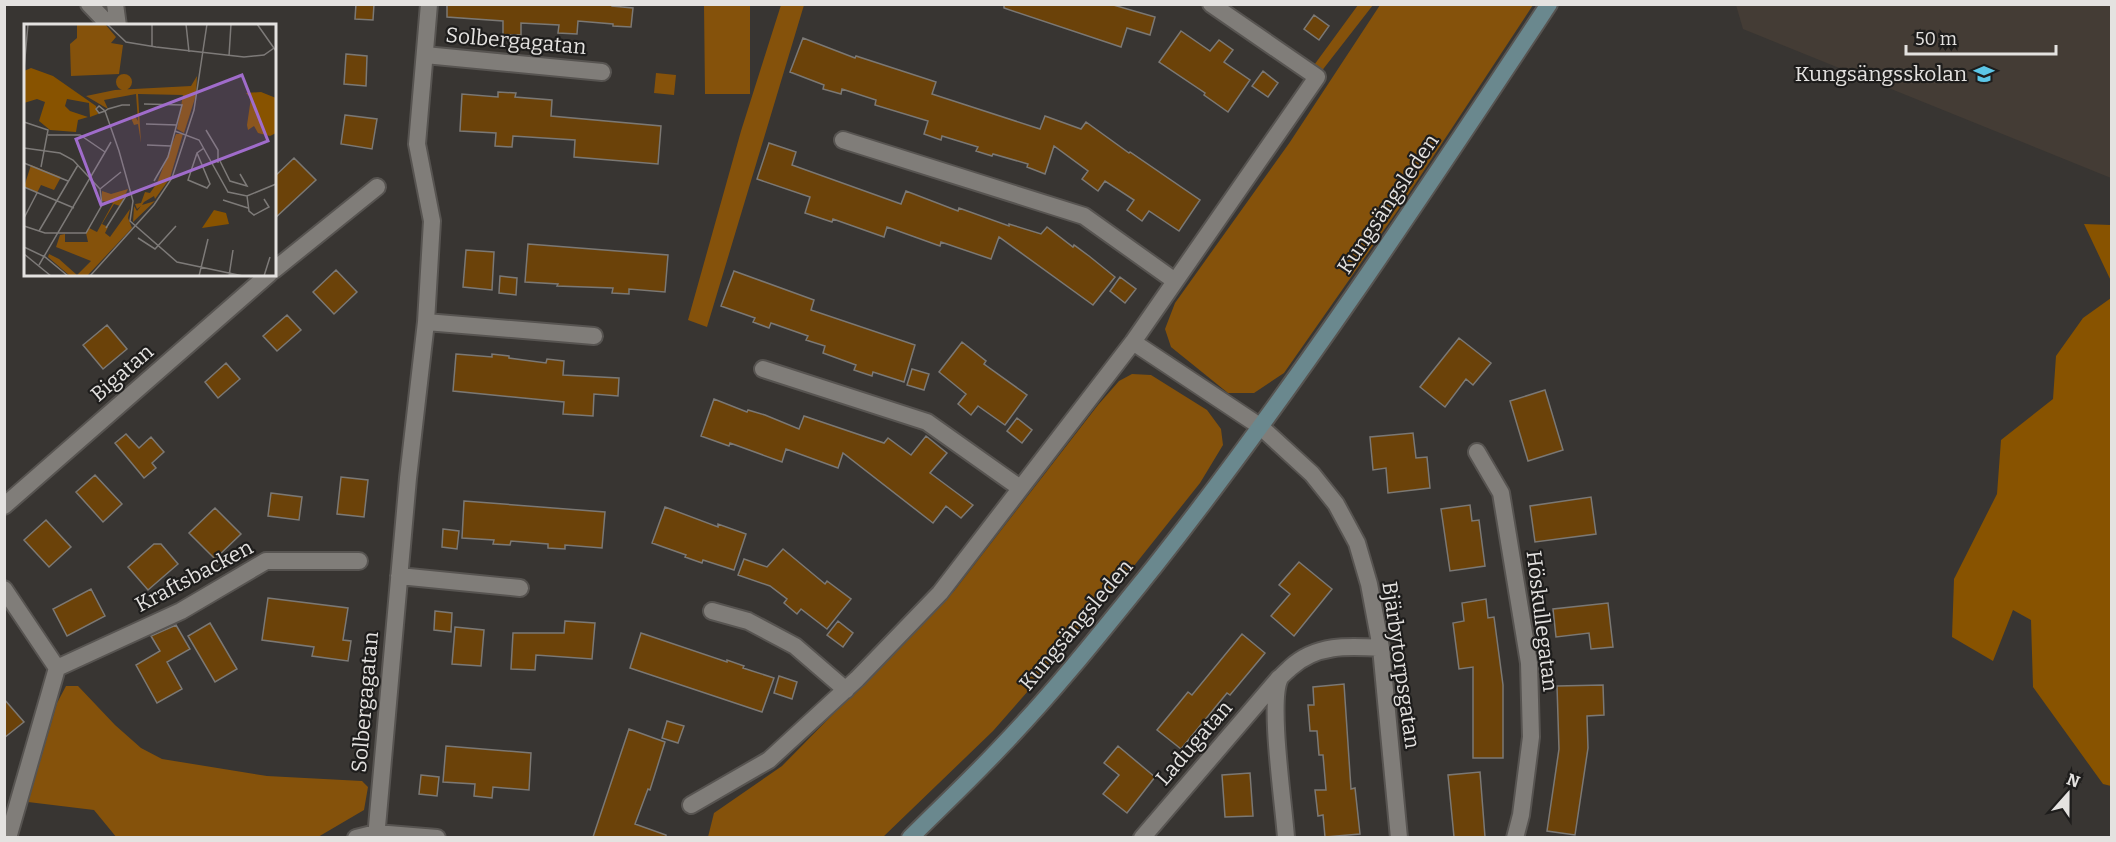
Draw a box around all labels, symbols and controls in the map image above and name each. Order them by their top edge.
scale bar [1906,18,2056,56]
street label: Solbergagatan [445,22,587,60]
inset map [24,24,276,276]
text: 50 m [1915,28,1957,50]
place label: Kungsängsskolan [1795,61,1967,87]
school or university icon: Kungsängsskolan [1972,62,1996,86]
street label: Kungsängsleden [1332,129,1444,279]
street label: Bigatan [85,339,159,407]
street label: Kraftsbacken [131,534,257,618]
street label: Höskullegatan [1520,549,1564,693]
street label: Kungsängsleden [1014,554,1138,696]
street label: Bjärbytorpsgatan [1376,580,1426,750]
street label: Solbergagatan [346,631,384,773]
street label: Ladugatan [1150,695,1238,791]
north arrow [2038,764,2098,824]
text: N [2064,769,2082,792]

